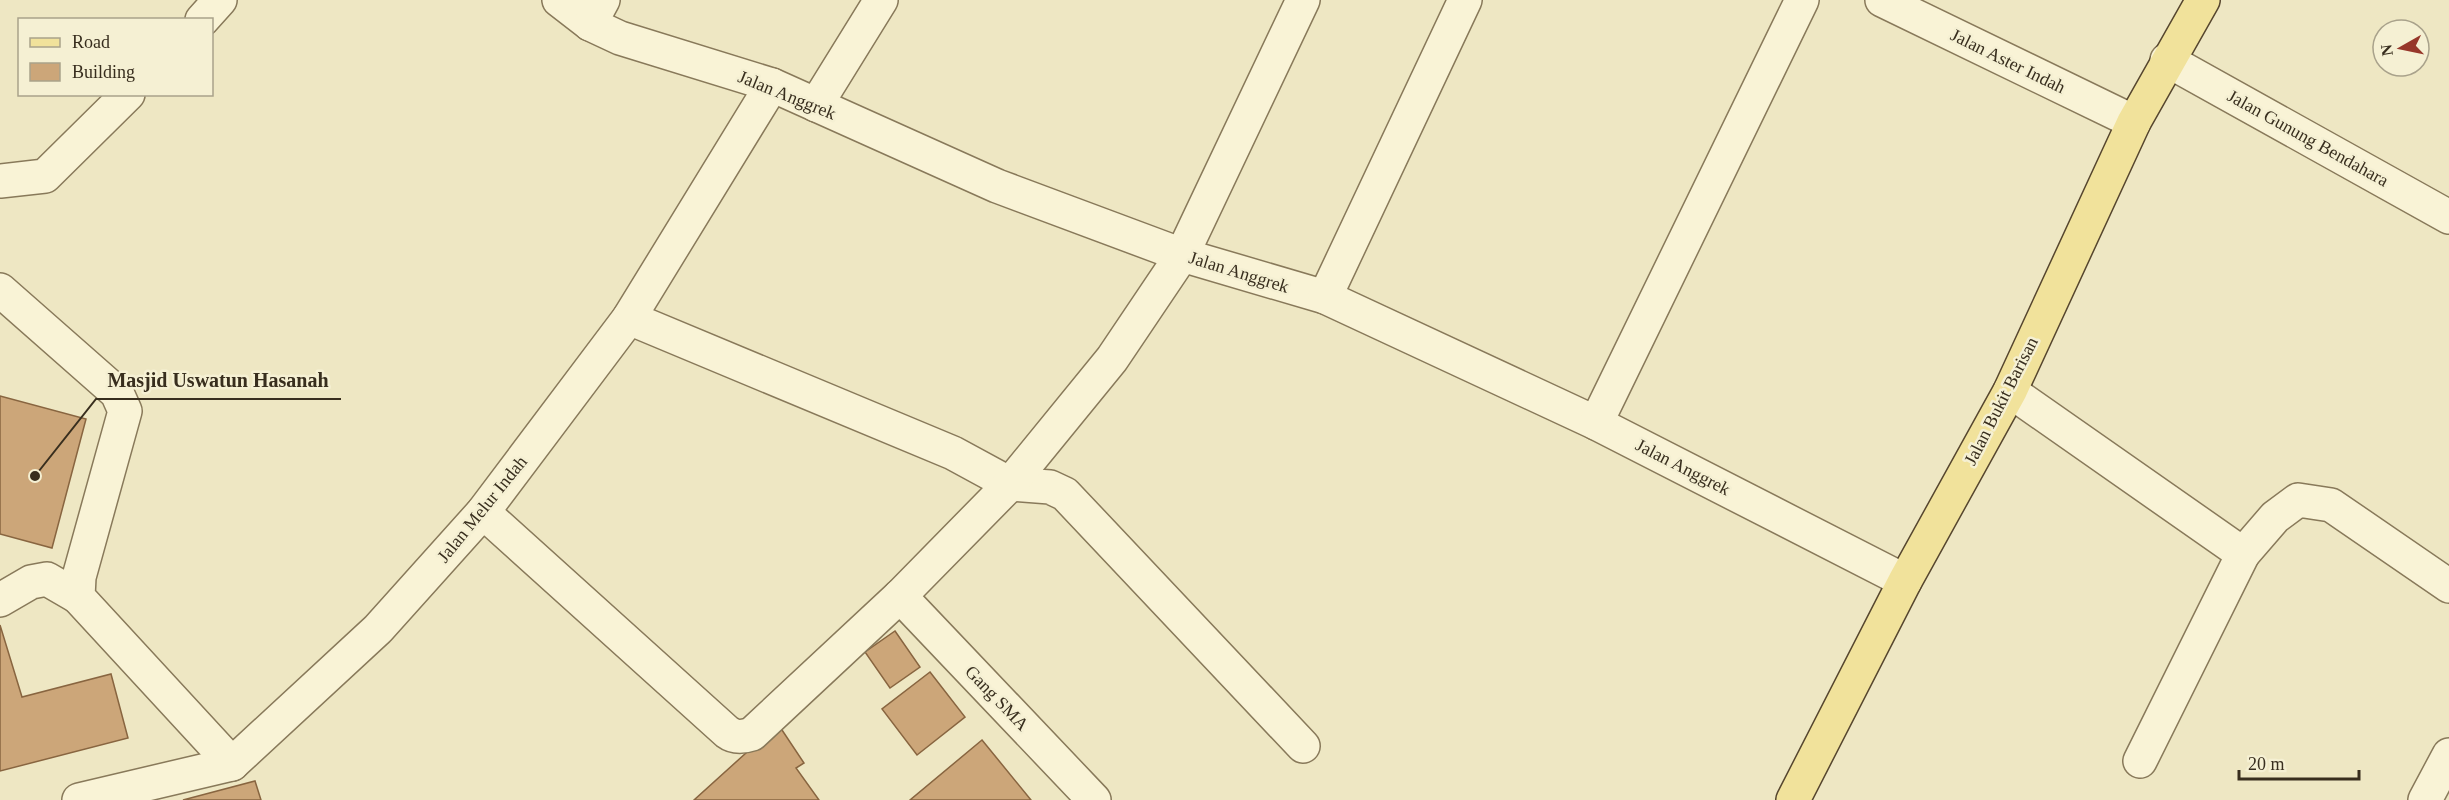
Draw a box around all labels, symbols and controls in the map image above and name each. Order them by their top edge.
legend [18,18,213,96]
north arrow [2371,18,2431,78]
street label: Jalan Aster Indah [1947,25,2069,97]
text: Road [72,32,110,52]
text: N [2377,43,2396,57]
text: Building [72,62,135,82]
street label: Jalan Anggrek [735,66,839,124]
street label: Jalan Gunung Bendahara [2224,85,2392,191]
street label: Jalan Anggrek [1187,247,1291,297]
street label: Jalan Bukit Barisan [1960,334,2042,468]
callout: Masjid Uswatun Hasanah [96,361,341,399]
text: Masjid Uswatun Hasanah [107,369,329,392]
street label: Jalan Anggrek [1632,435,1734,499]
street label: Jalan Melur Indah [433,452,531,566]
street label: Gang SMA [961,661,1033,735]
scale bar [2239,743,2359,781]
text: 20 m [2248,754,2285,774]

